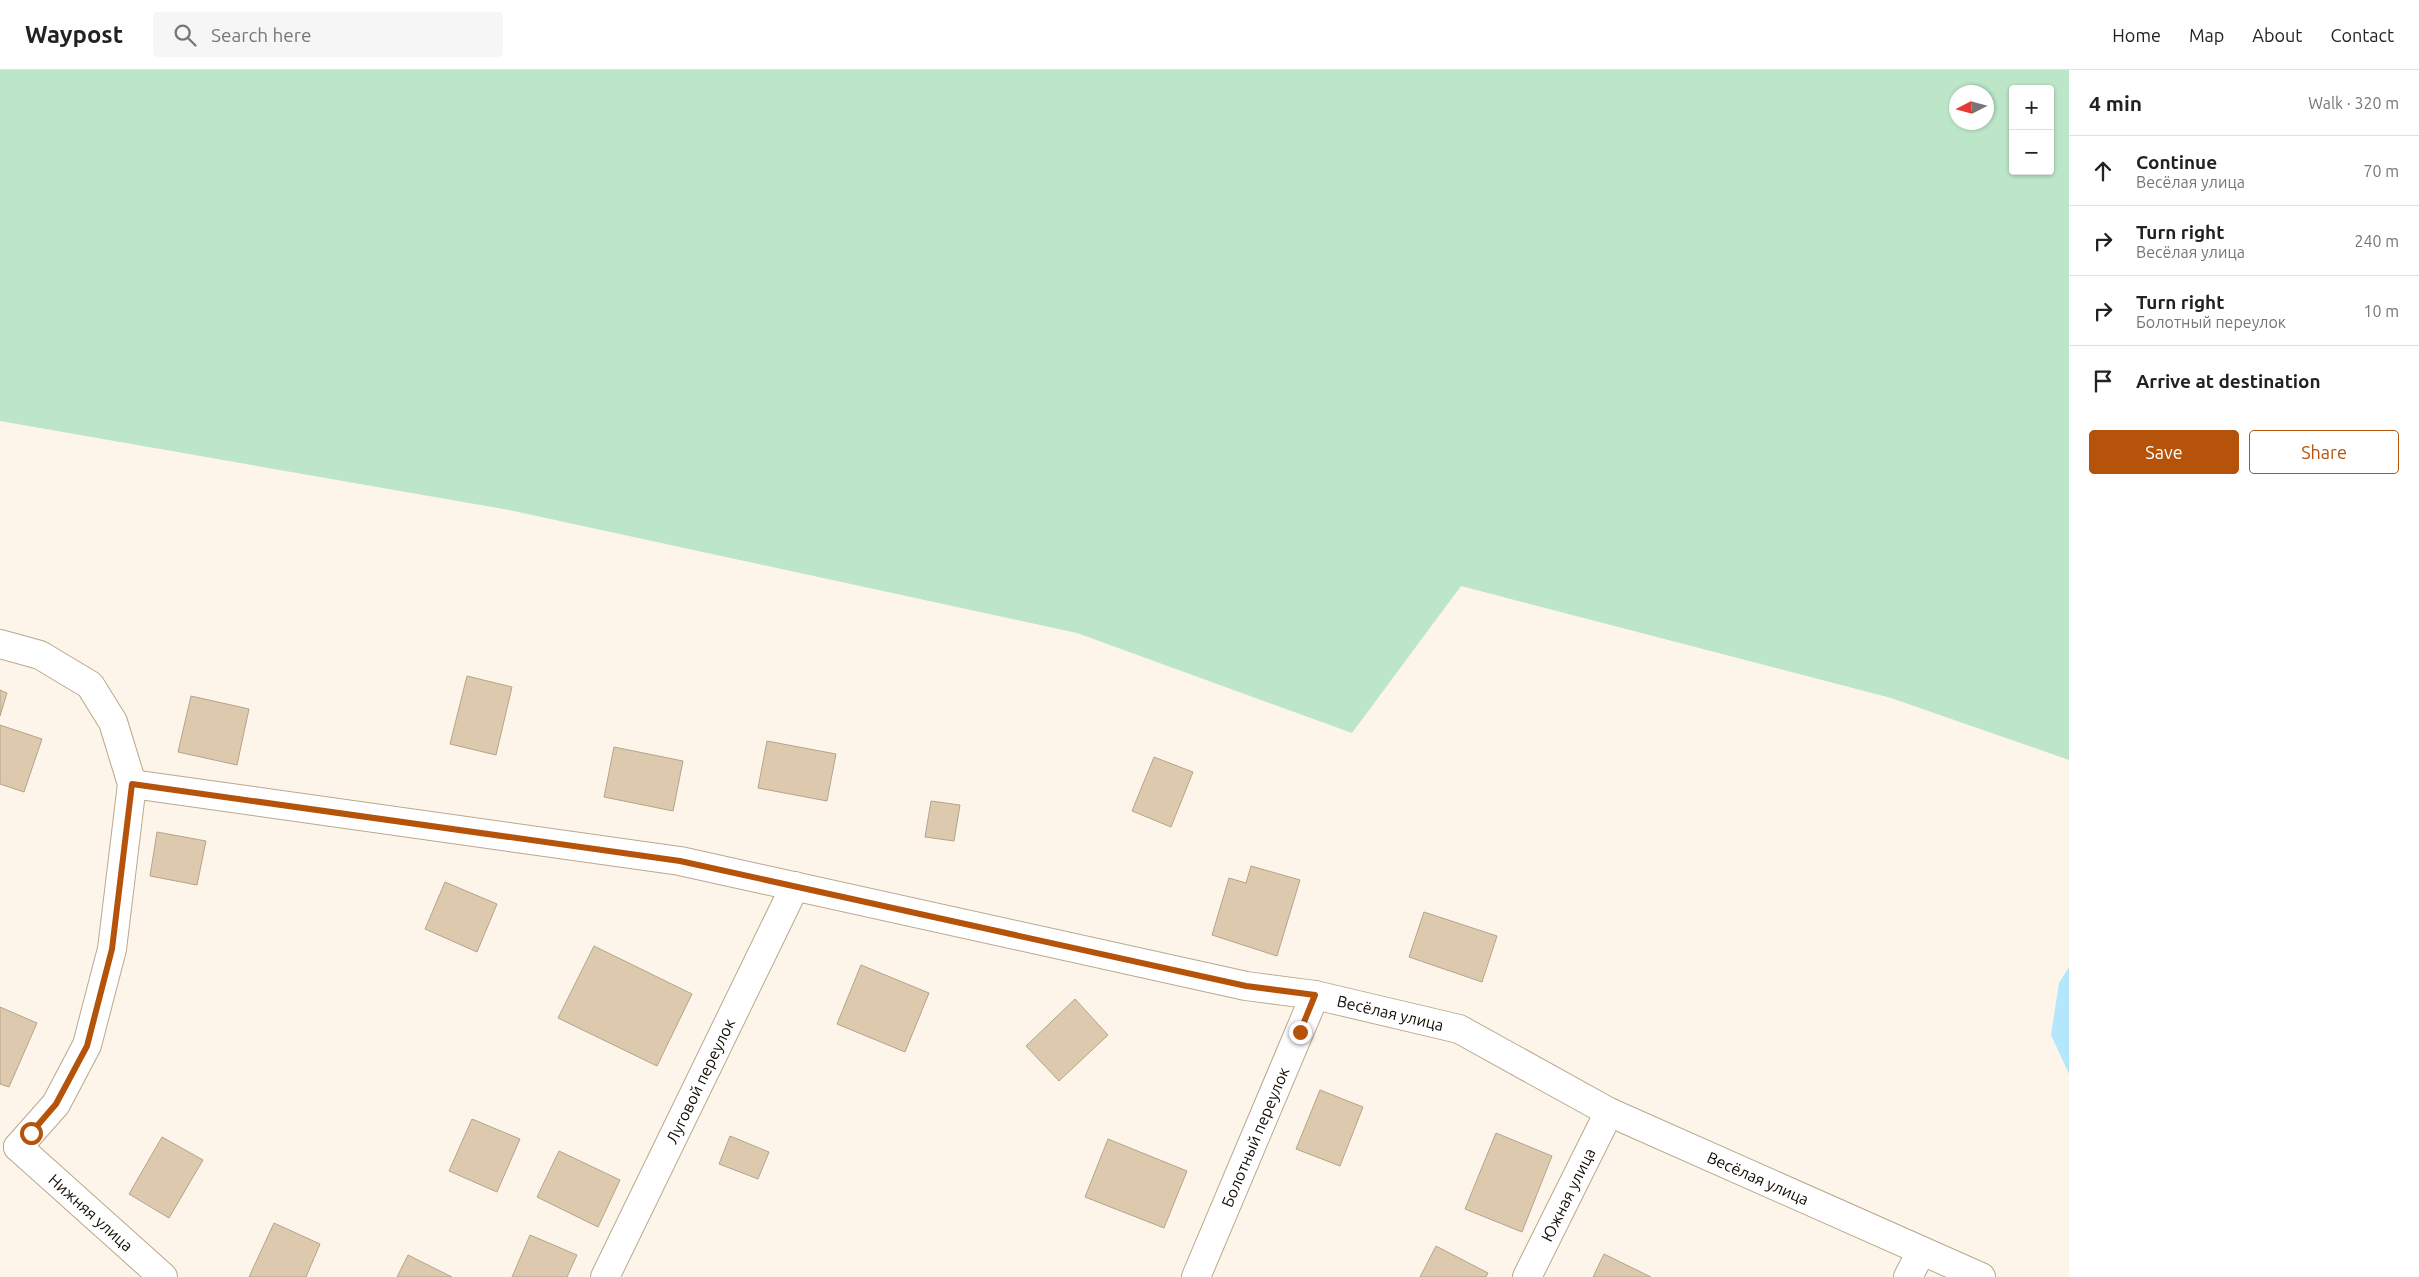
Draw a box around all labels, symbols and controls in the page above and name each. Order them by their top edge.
search box [153,12,503,57]
text: Waypost [25,21,123,48]
icon: search [171,21,199,49]
text: Search here [211,24,311,46]
text: Home [2112,25,2161,45]
text: Map [2189,25,2224,45]
text: About [2252,25,2302,45]
text: Contact [2330,25,2394,45]
north arrow [1949,85,1994,130]
map controls [2009,85,2054,175]
button: + [2009,85,2054,130]
text: 4 min [2089,91,2142,115]
text: Walk · 320 m [2308,94,2399,112]
button: − [2009,130,2054,175]
text: Continue [2136,151,2217,173]
icon: ahead [2089,157,2117,185]
text: 70 m [2363,162,2399,180]
text: Весёлая улица [2136,173,2245,191]
text: Turn right [2136,221,2224,243]
icon: right [2089,227,2117,255]
text: 240 m [2354,232,2399,250]
text: Весёлая улица [2136,243,2245,261]
text: Turn right [2136,291,2224,313]
icon: right [2089,297,2117,325]
text: 10 m [2363,302,2399,320]
text: Болотный переулок [2136,313,2286,331]
icon: arrive [2089,367,2117,395]
text: Arrive at destination [2136,370,2321,392]
button: Save [2089,430,2239,474]
button: Share [2249,430,2399,474]
street label: Весёлая улица [1335,991,1445,1034]
street label: Луговой переулок [662,1016,738,1146]
route end [1289,1021,1312,1044]
street label: Болотный переулок [1218,1064,1293,1210]
route start [20,1122,43,1145]
street label: Южная улица [1537,1145,1599,1244]
street label: Весёлая улица [1705,1148,1811,1208]
street label: Нижняя улица [45,1170,137,1255]

